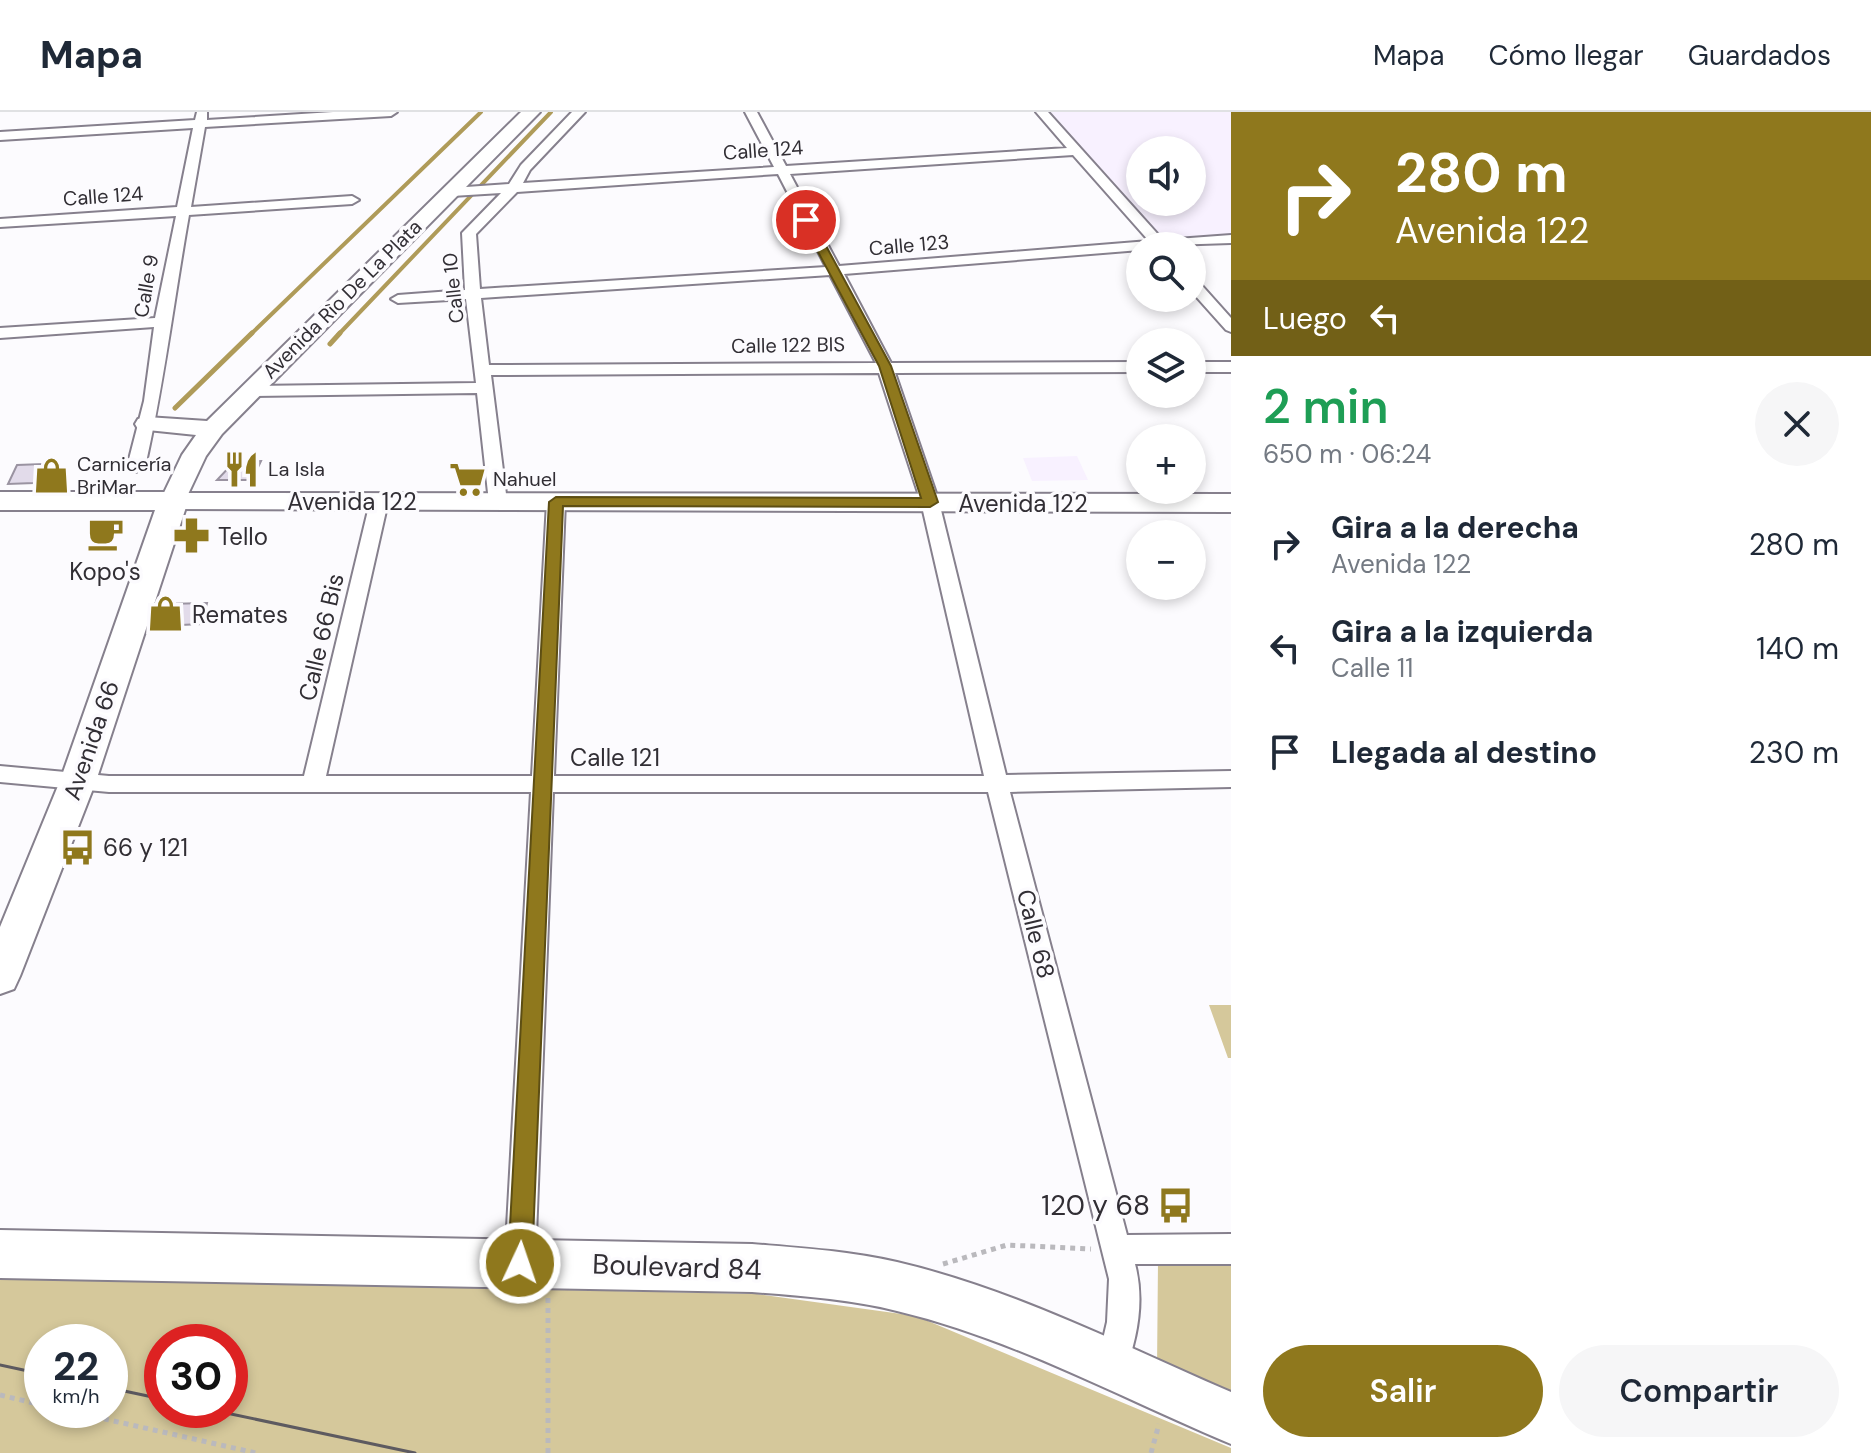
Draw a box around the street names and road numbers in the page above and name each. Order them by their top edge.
street label: Calle 124 [722,134,804,166]
street label: Calle 124 [62,180,144,212]
street label: Avenida Rìo De La Plata [257,214,427,384]
street label: Calle 123 [868,229,950,261]
street label: Calle 10 [436,251,470,325]
street label: Calle 9 [128,253,164,319]
street label: Calle 122 BIS [731,331,845,359]
street label: Avenida 122 [287,486,417,517]
street label: Avenida 122 [958,488,1088,519]
street label: Calle 66 Bis [291,570,351,704]
street label: Avenida 66 [56,676,126,804]
street label: Calle 121 [570,742,660,773]
street label: Calle 68 [1010,886,1062,982]
street label: Boulevard 84 [592,1246,762,1288]

